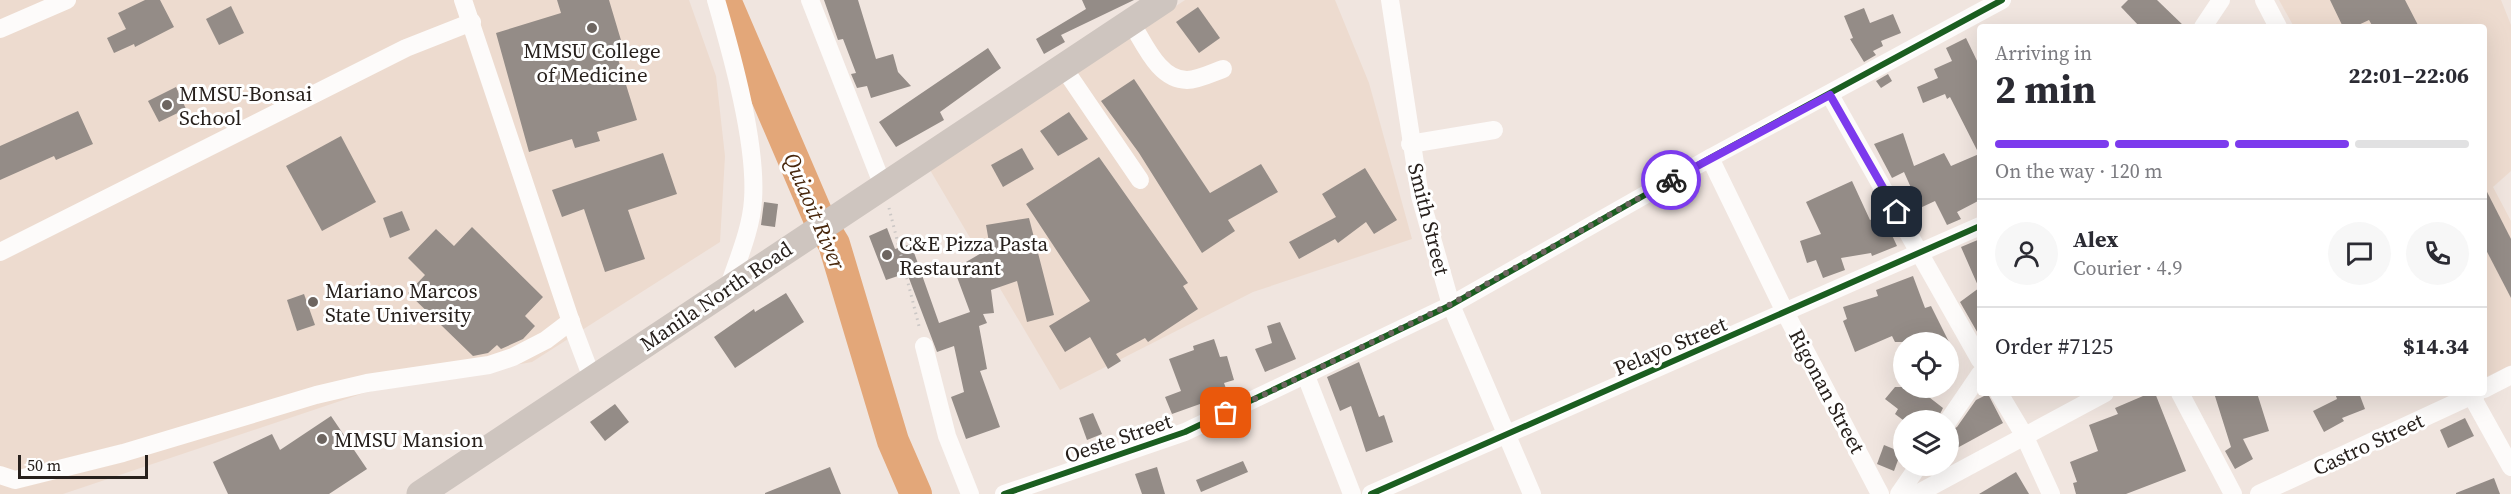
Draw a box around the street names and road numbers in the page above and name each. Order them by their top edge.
street label: Smith Street [1401,160,1457,278]
street label: Manila North Road [634,234,798,358]
street label: Pelayo Street [1609,309,1731,383]
street label: Rigonan Street [1782,324,1872,459]
street label: Oeste Street [1061,406,1176,470]
street label: Castro Street [2308,406,2428,482]

